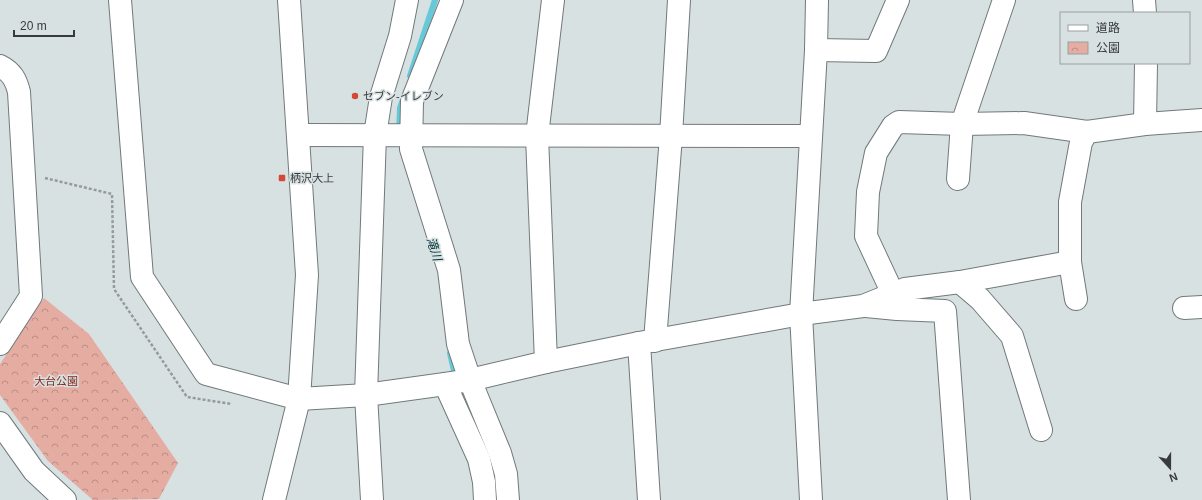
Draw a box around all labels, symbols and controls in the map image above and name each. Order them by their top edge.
scale bar [14,12,74,38]
legend [1060,12,1190,64]
text: 20 m [20,19,47,33]
text: 道路 [1096,21,1120,35]
text: 公園 [1096,41,1120,55]
place label: セブン-イレブン [363,90,444,102]
marker: セブン-イレブン [350,91,360,101]
place label: 柄沢大上 [290,172,334,184]
marker: 柄沢大上 [277,173,287,183]
water label: 滝川 [424,235,445,264]
park label: 大台公園 [34,375,78,387]
north arrow [1150,448,1190,488]
text: N [1168,470,1179,484]

